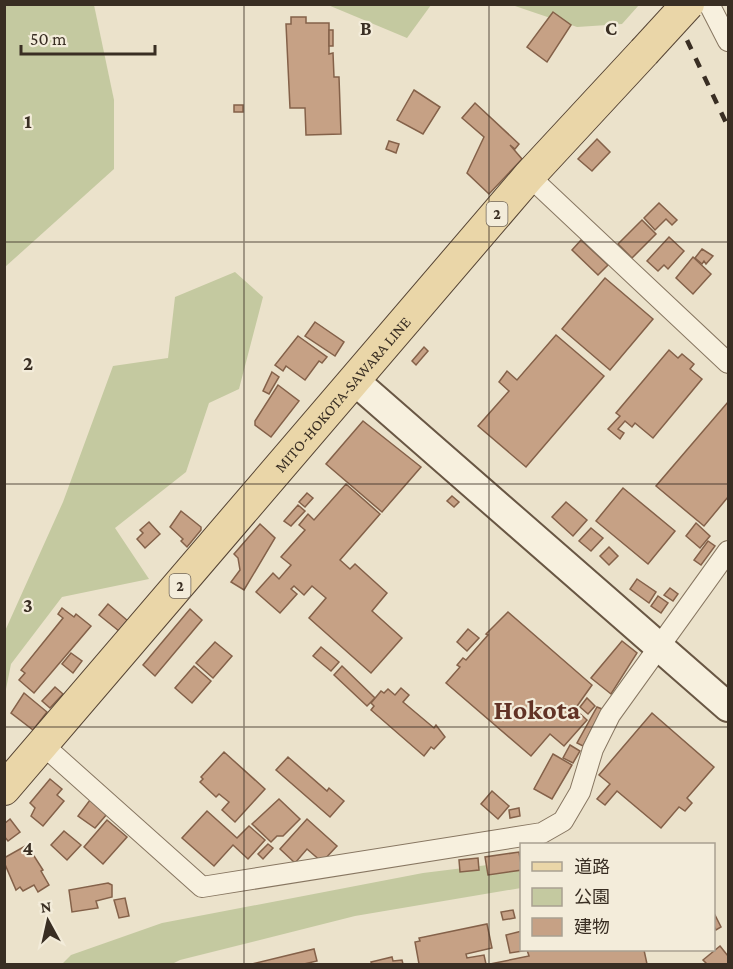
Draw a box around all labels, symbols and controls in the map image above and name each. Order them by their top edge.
text: B [360,17,372,39]
text: C [605,17,617,39]
scale bar [21,18,154,56]
text: 50 m [30,29,67,49]
text: 1 [24,110,32,132]
road number: 2 [486,202,508,226]
street label: MITO-HOKOTA-SAWARA LINE [271,313,414,475]
text: 2 [23,352,33,374]
road number: 2 [170,574,190,598]
text: 3 [23,594,33,616]
district label: Hokota [494,694,581,725]
text: 4 [23,837,34,859]
legend [520,843,715,951]
text: 道路 [574,857,610,877]
text: 公園 [574,887,610,907]
north arrow [18,891,78,951]
text: N [39,897,53,916]
text: 建物 [574,917,610,937]

